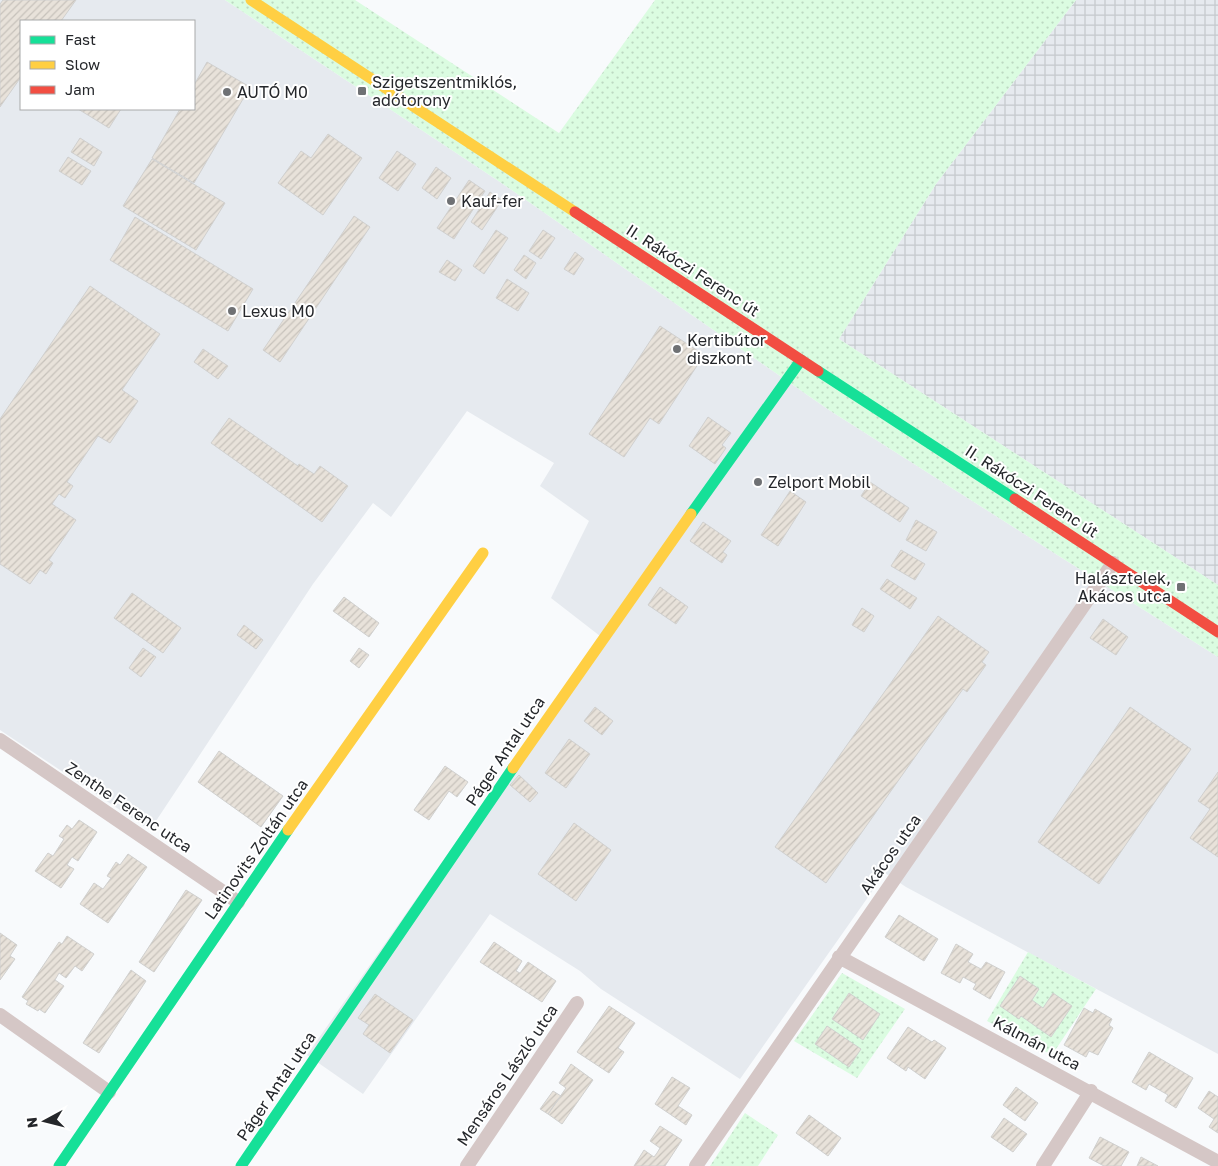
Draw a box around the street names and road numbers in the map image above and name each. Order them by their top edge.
street label: II. Rákóczi Ferenc út [623,219,763,321]
street label: II. Rákóczi Ferenc út [962,440,1102,542]
street label: Páger Antal utca [461,693,549,809]
street label: Zenthe Ferenc utca [62,757,196,857]
street label: Latinovits Zoltán utca [200,775,312,923]
street label: Akácos utca [855,810,925,898]
street label: Mensáros László utca [452,1001,562,1149]
street label: Kálmán utca [990,1012,1084,1074]
street label: Páger Antal utca [232,1028,320,1144]

